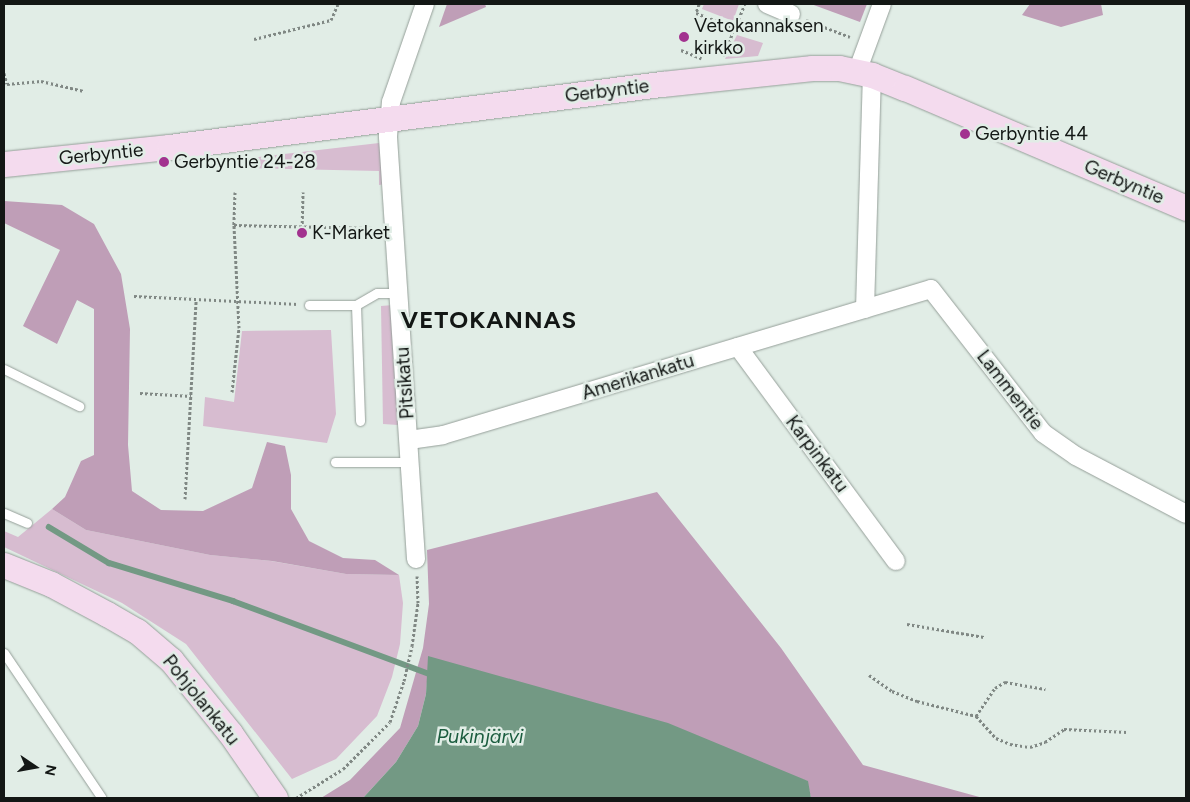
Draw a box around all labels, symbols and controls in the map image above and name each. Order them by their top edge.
place label: Vetokannaksen kirkko [694,15,824,59]
marker: Vetokannaksen kirkko [678,31,690,43]
street label: Gerbyntie [564,75,650,107]
place label: Gerbyntie 44 [975,123,1088,145]
marker: Gerbyntie 44 [959,128,971,140]
street label: Gerbyntie [58,138,144,170]
place label: Gerbyntie 24-28 [174,151,316,173]
street label: Gerbyntie [1081,155,1167,209]
marker: Gerbyntie 24-28 [158,156,170,168]
place label: K-Market [312,222,390,244]
marker: K-Market [296,227,308,239]
district label: VETOKANNAS [400,306,578,334]
street label: Pitsikatu [391,346,419,420]
street label: Lammentie [972,346,1048,434]
street label: Amerikankatu [579,349,697,405]
street label: Karpinkatu [781,411,853,497]
street label: Pohjolankatu [158,650,244,750]
water label: Pukinjärvi [437,724,523,748]
north arrow [10,742,60,792]
text: N [41,763,60,777]

